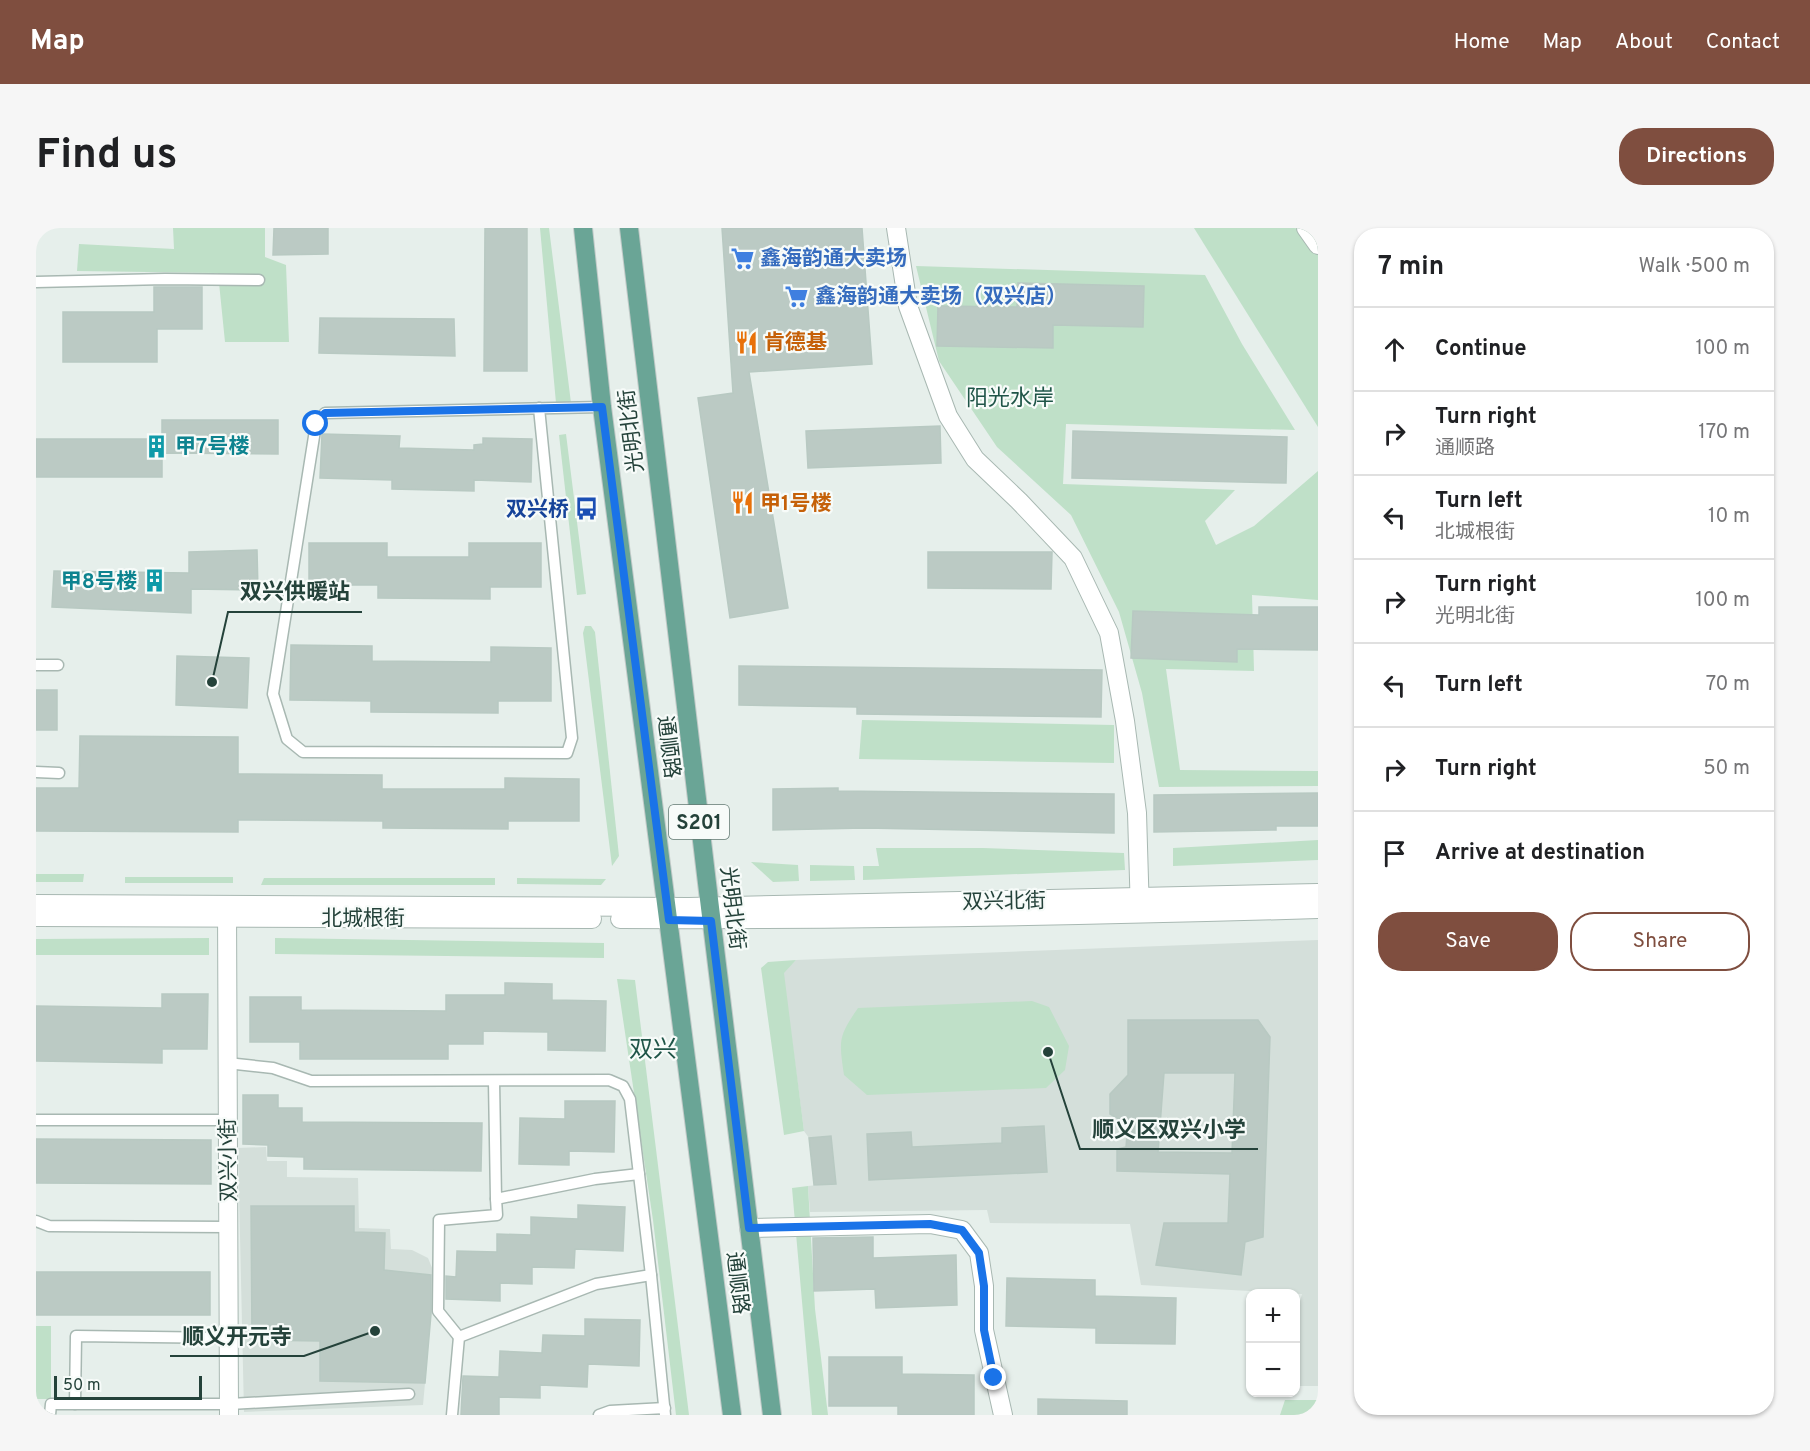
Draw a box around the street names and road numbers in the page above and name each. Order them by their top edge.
street label: 光明北街 [614,387,651,474]
street label: 通顺路 [650,714,685,780]
road number: S201 [669,805,729,839]
street label: 光明北街 [713,865,750,952]
street label: 双兴北街 [962,888,1046,917]
street label: 北城根街 [321,906,405,933]
street label: 双兴小街 [215,1118,244,1202]
street label: 通顺路 [719,1250,754,1316]

